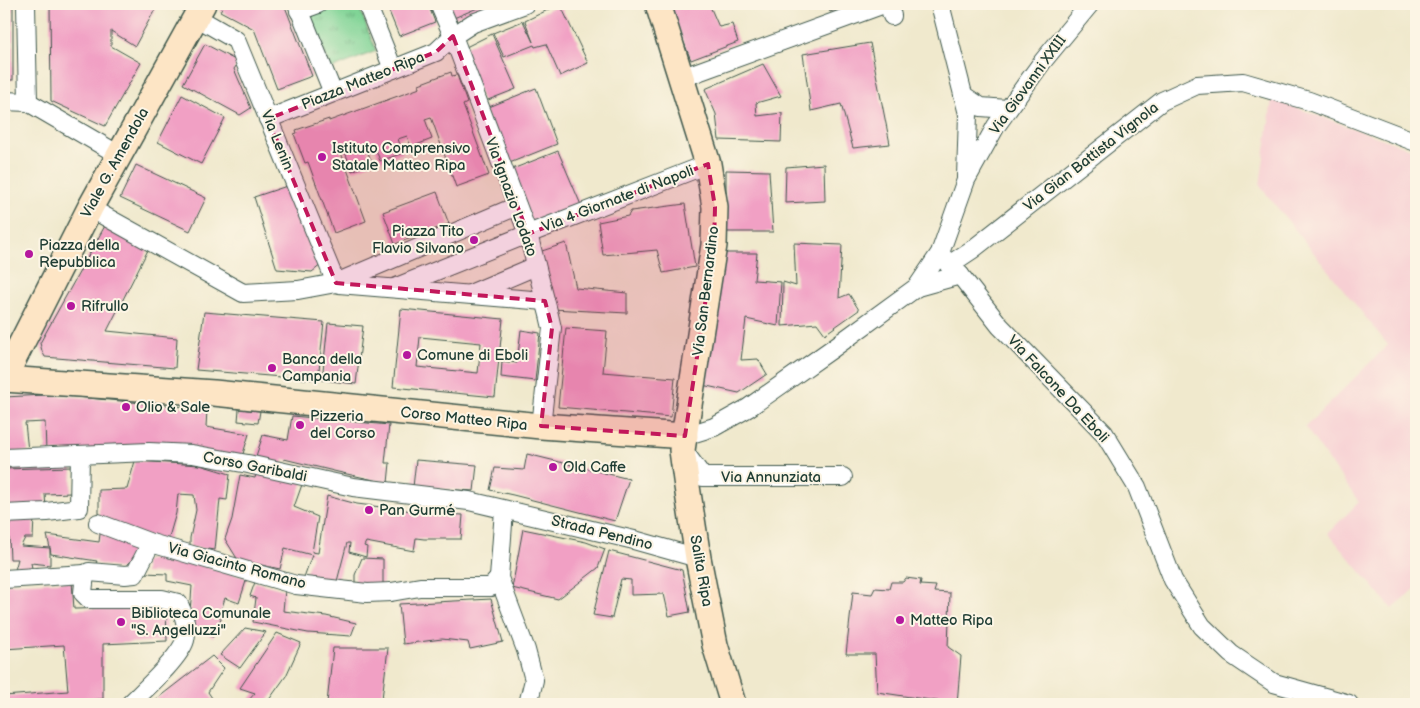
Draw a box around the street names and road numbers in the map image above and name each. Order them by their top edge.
street label: Via Giovanni XXIII [985,31,1071,139]
street label: Piazza Matteo Ripa [299,48,427,114]
street label: Via Gian Battista Vignola [1020,98,1162,216]
street label: Viale G. Amendola [77,104,153,222]
street label: Via Lenin [256,107,298,173]
street label: Via Ignazio Lodato [481,135,541,259]
street label: Via 4 Giornate di Napoli [539,161,697,237]
street label: Via San Bernardino [689,225,723,357]
street label: Via Falcone Da Eboli [1003,331,1113,447]
street label: Corso Matteo Ripa [400,403,528,435]
street label: Corso Garibaldi [201,448,309,486]
street label: Via Annunziata [721,468,821,487]
street label: Strada Pendino [549,511,655,555]
street label: Salita Ripa [685,534,717,608]
street label: Via Giacinto Romano [166,538,308,594]

